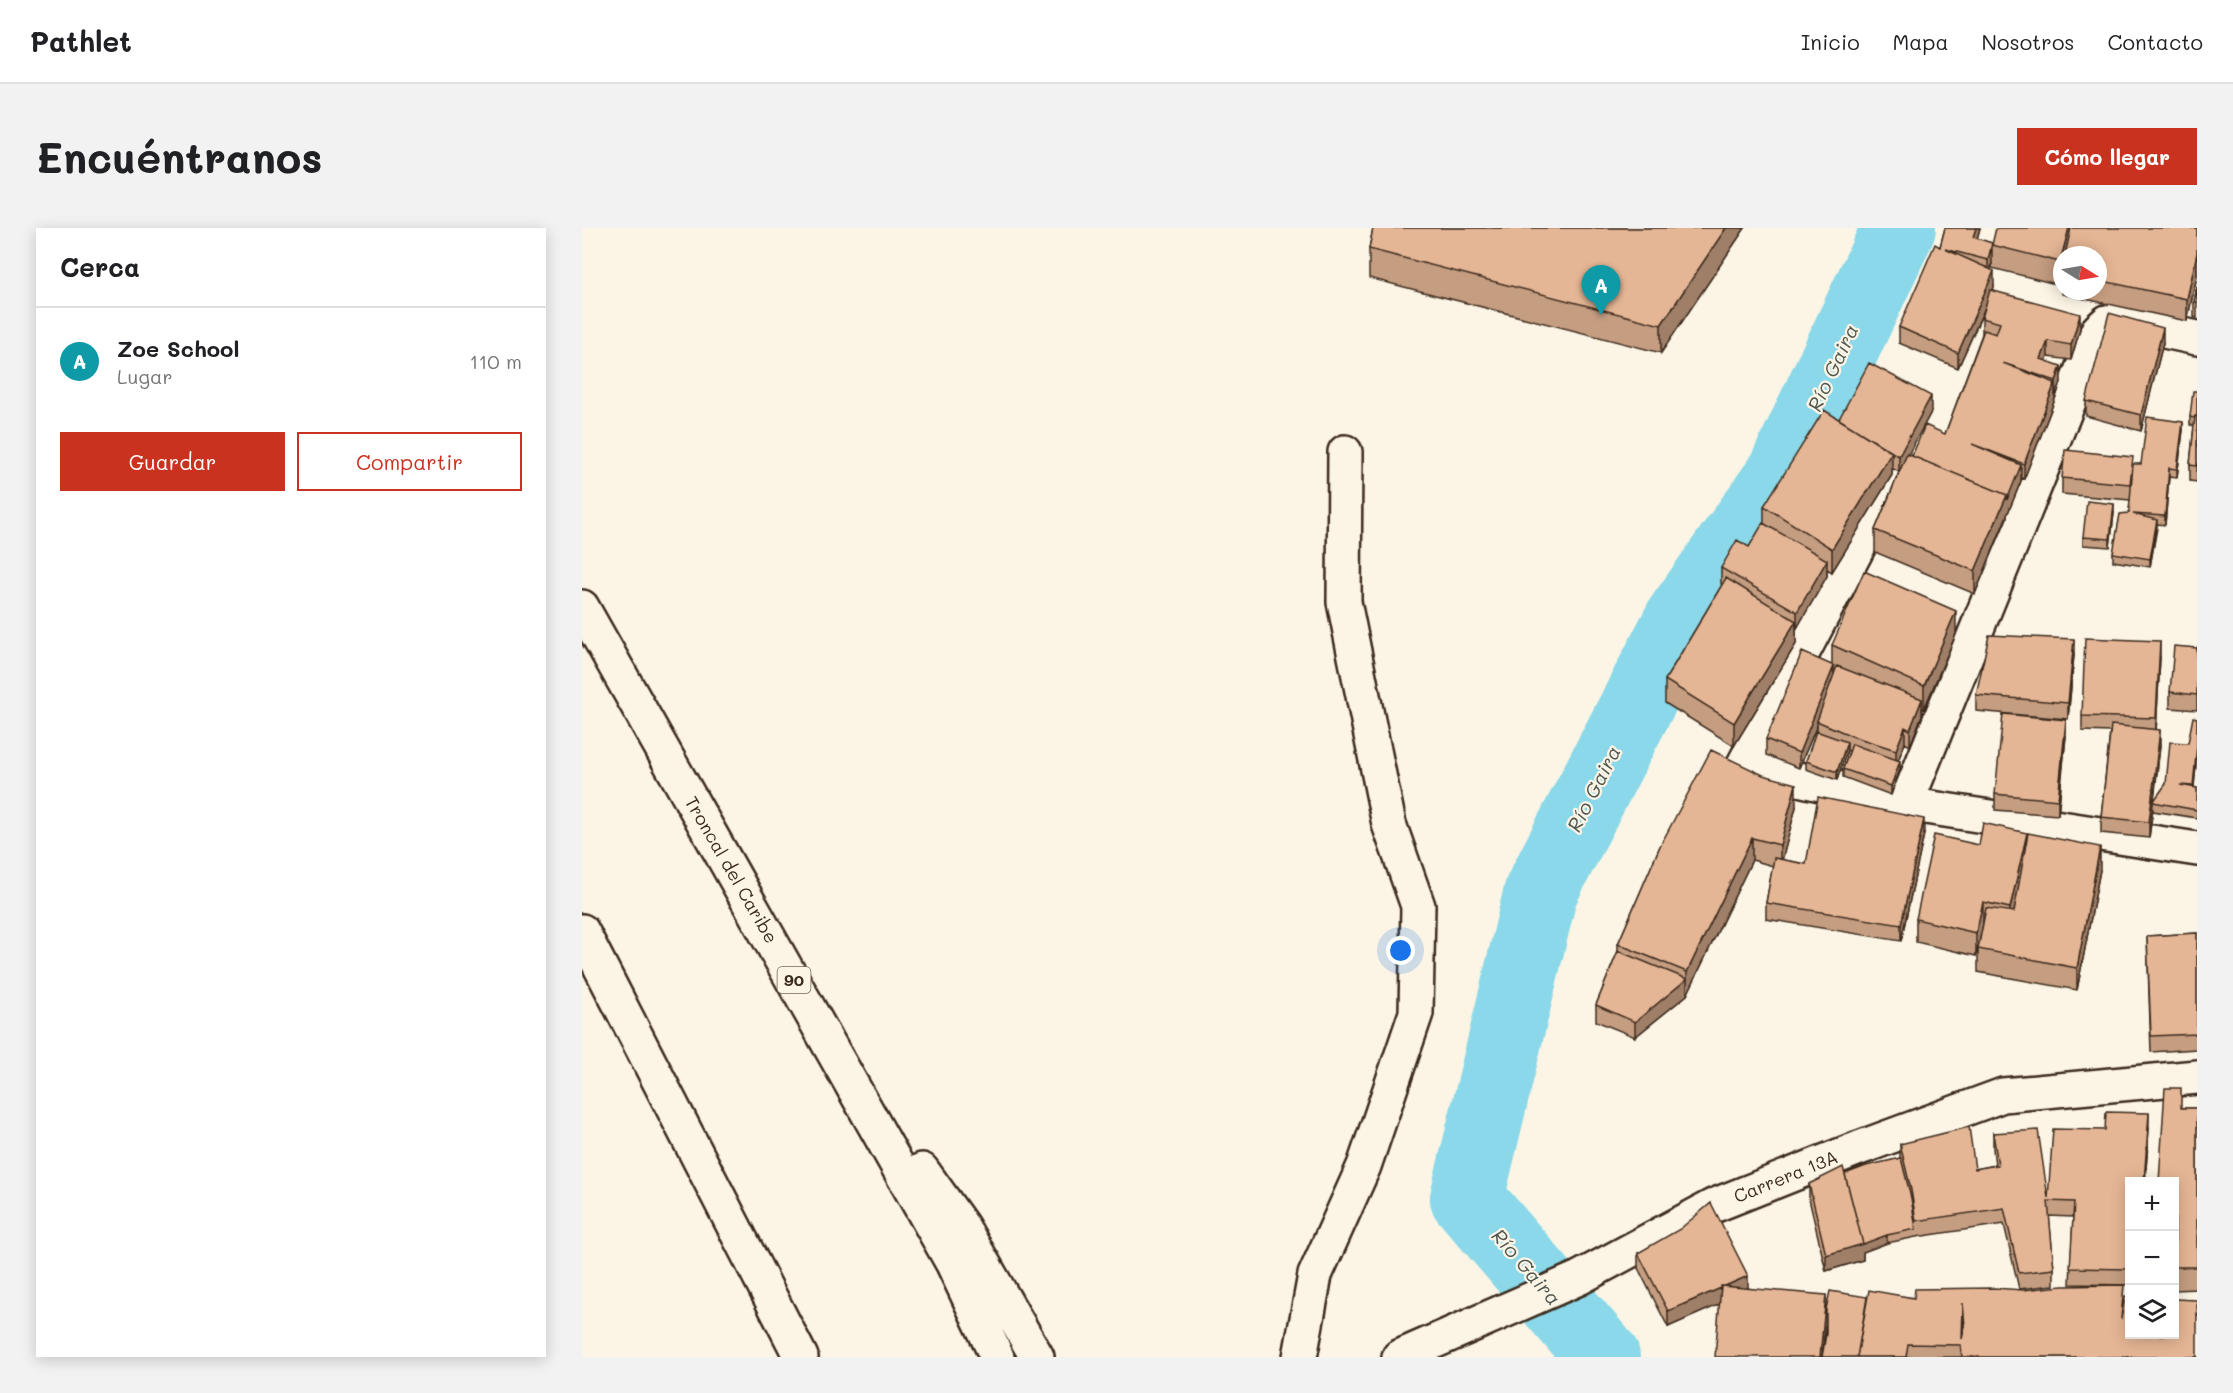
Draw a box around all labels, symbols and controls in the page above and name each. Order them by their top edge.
text: Pathlet [30,23,132,59]
text: Inicio [1801,28,1860,55]
text: Mapa [1893,28,1948,55]
text: Nosotros [1981,28,2075,55]
text: Contacto [2108,28,2203,55]
button: Cómo llegar [2017,128,2197,185]
text: Encuéntranos [36,129,322,184]
north arrow [2053,246,2107,300]
text: Cerca [60,250,140,284]
pin: A [1582,266,1620,315]
water label: Río Gaira [1801,320,1864,415]
text: Zoe School [117,334,239,363]
text: A [73,348,86,374]
text: 110 m [469,348,522,374]
text: Lugar [117,363,173,389]
button: Guardar [60,432,285,491]
button: Compartir [297,432,522,491]
water label: Río Gaira [1560,741,1626,836]
street label: Troncal del Caribe [680,792,784,947]
your location [1386,936,1415,965]
road number: 90 [778,967,810,993]
street label: Carrera 13A [1730,1144,1841,1208]
map controls [2125,1177,2179,1339]
button: + [2125,1177,2179,1231]
water label: Río Gaira [1486,1223,1567,1310]
button: − [2125,1231,2179,1285]
button: layers [2125,1285,2179,1339]

